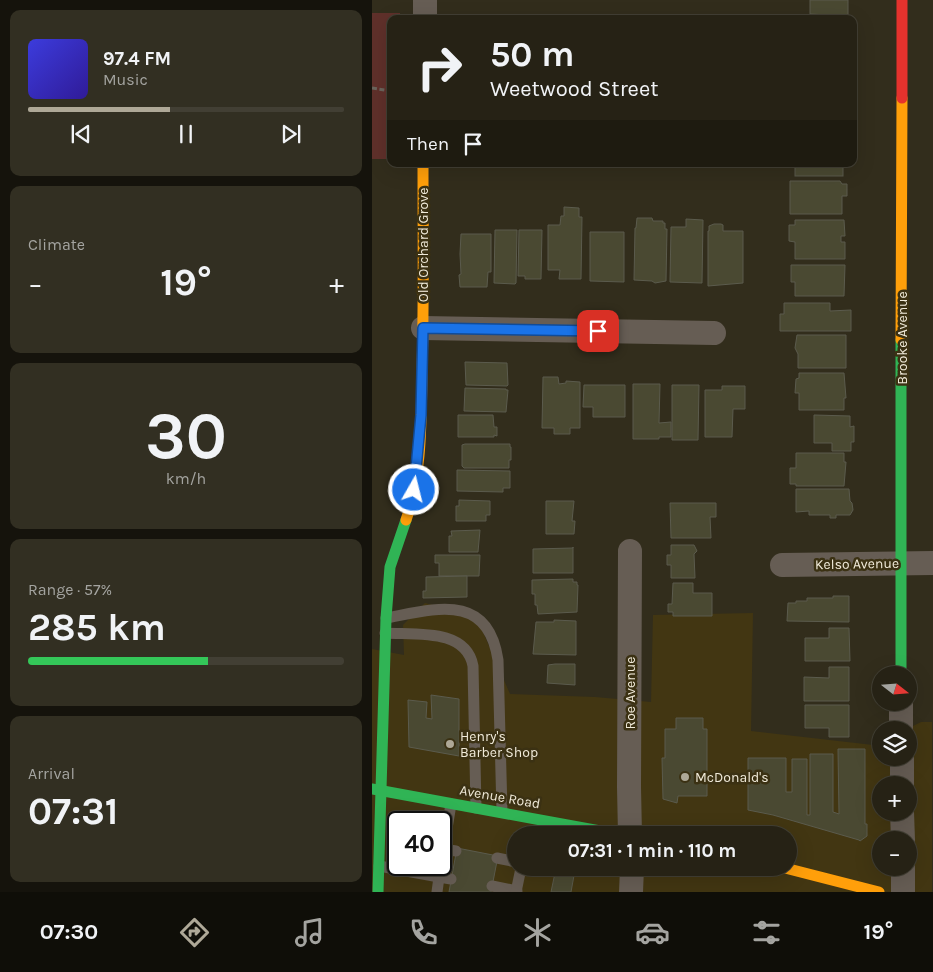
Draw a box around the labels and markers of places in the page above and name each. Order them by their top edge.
pin [577,310,619,352]
place label: Henry's Barber Shop [460,728,538,761]
marker: Henry's Barber Shop [444,738,456,750]
place label: McDonald's [695,769,769,786]
marker: McDonald's [679,771,691,783]

